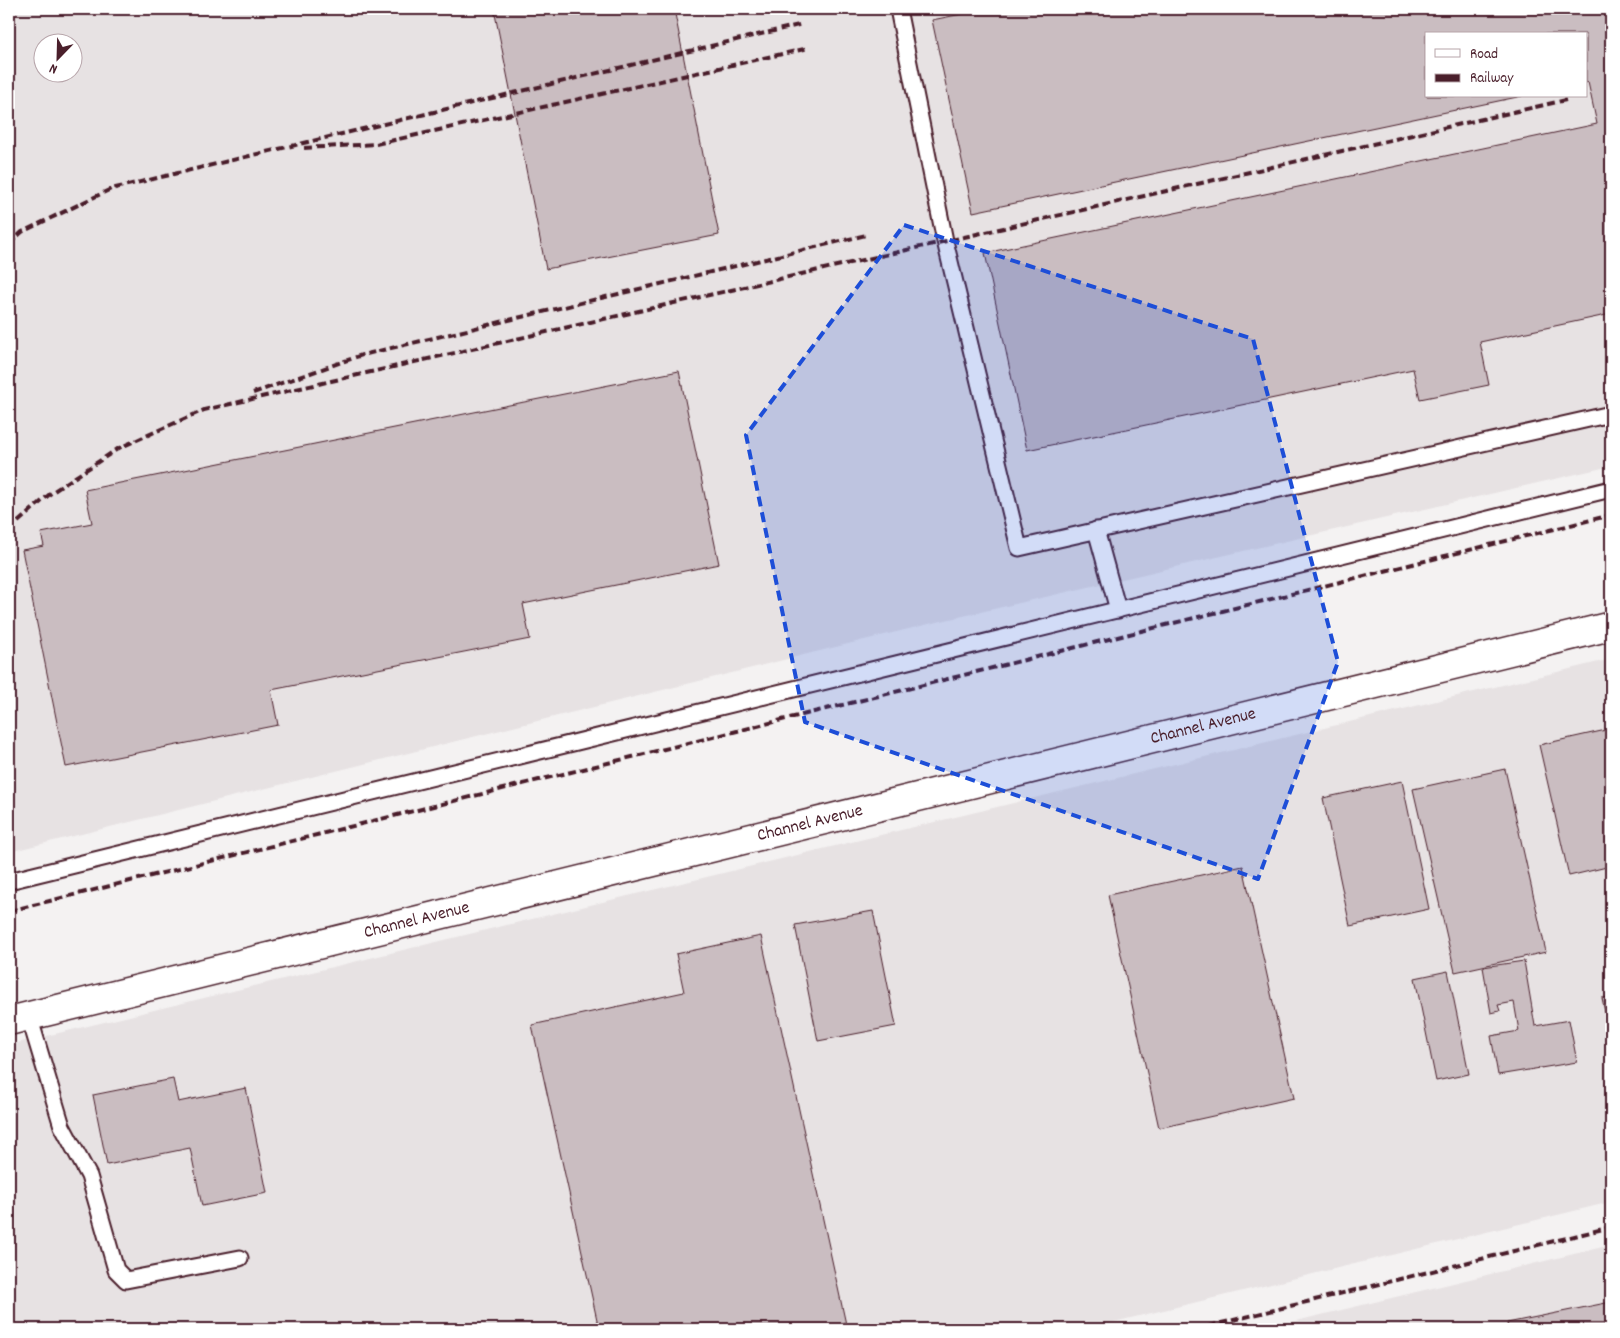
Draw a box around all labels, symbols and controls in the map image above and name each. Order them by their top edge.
north arrow [32,32,82,82]
legend [1425,32,1588,98]
text: Road [1470,44,1498,66]
text: N [47,58,61,79]
text: Railway [1470,68,1514,90]
street label: Channel Avenue [1148,701,1259,752]
street label: Channel Avenue [755,798,865,849]
street label: Channel Avenue [361,895,472,946]

